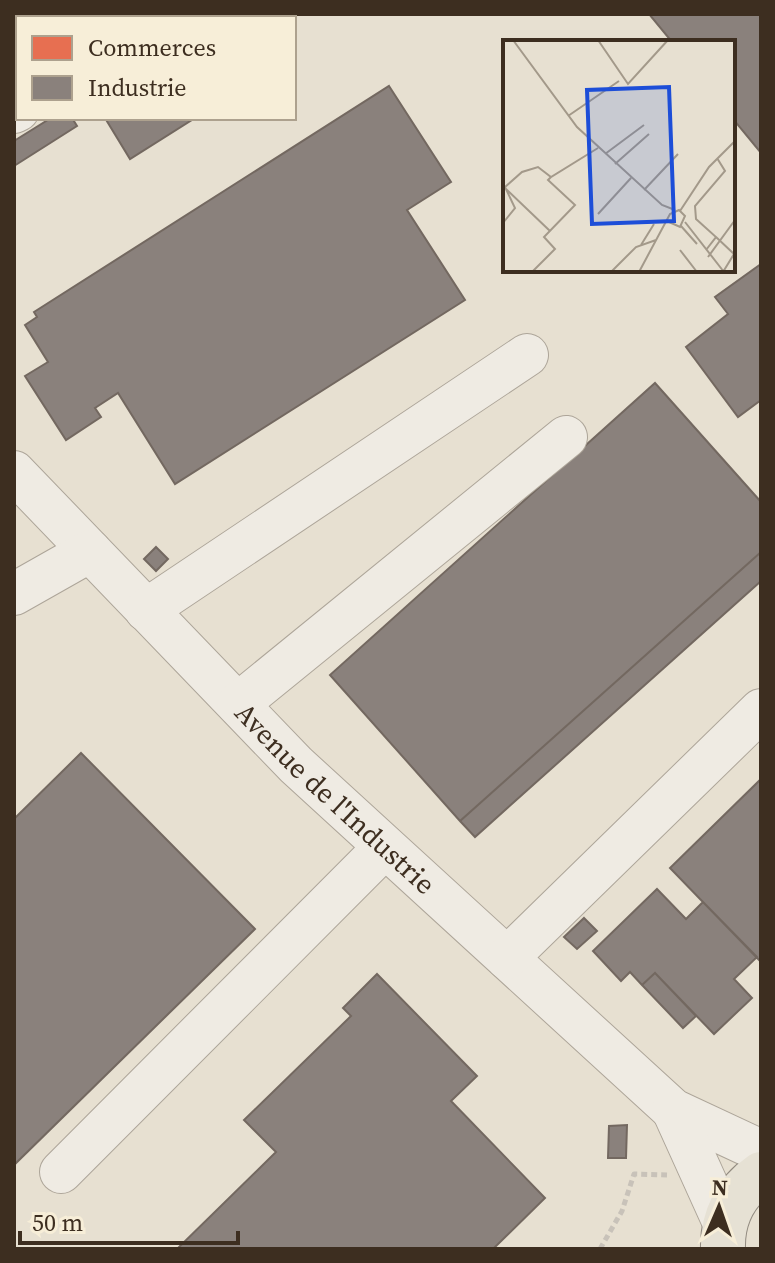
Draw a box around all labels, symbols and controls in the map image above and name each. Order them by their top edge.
legend [16,16,296,120]
text: Commerces [88,31,216,64]
inset map [503,40,735,272]
text: Industrie [88,71,187,104]
street label: Avenue de l'Industrie [227,694,444,903]
north arrow [679,1167,759,1247]
text: N [711,1172,728,1202]
scale bar [20,1195,238,1245]
text: 50 m [32,1206,83,1239]

